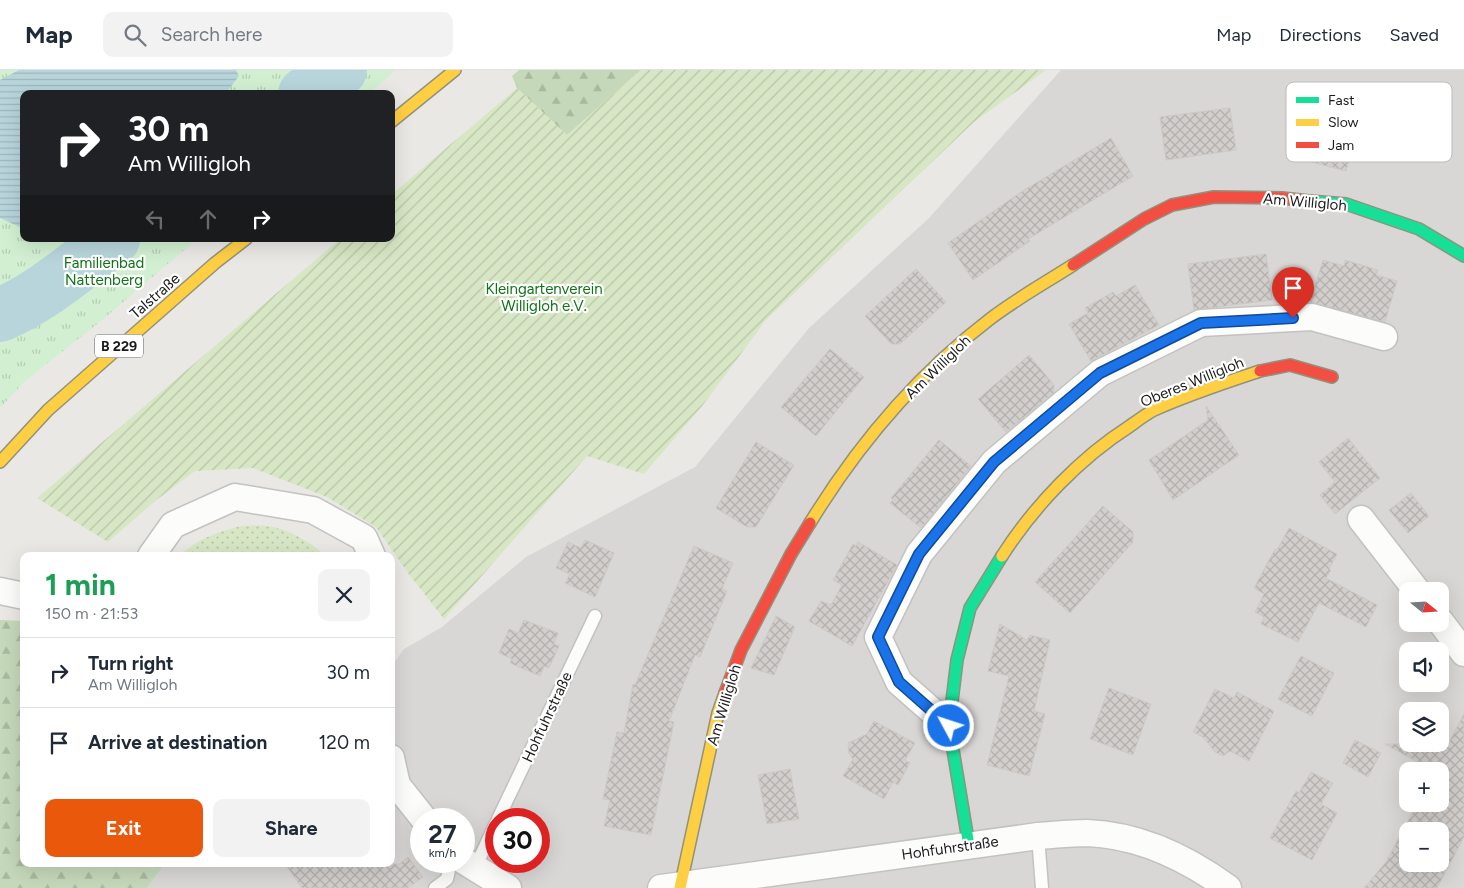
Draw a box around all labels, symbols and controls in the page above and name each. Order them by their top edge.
search box [103,12,453,57]
text: Map [25,20,73,49]
icon: search [121,21,149,49]
text: Search here [161,23,262,46]
text: Map [1216,24,1251,46]
text: Directions [1279,24,1361,46]
text: Saved [1389,24,1439,46]
legend [1286,82,1452,162]
text: Fast [1328,92,1354,109]
text: 30 m [128,108,209,150]
icon: right [45,110,110,175]
text: Slow [1328,114,1359,131]
text: Jam [1328,137,1354,154]
text: Am Willigloh [128,150,251,177]
street label: Am Willigloh [1262,189,1348,215]
icon: left [141,205,169,233]
icon: ahead [194,205,222,233]
icon: right [247,205,275,233]
park label: Familienbad Nattenberg [64,254,144,289]
pin [1272,267,1314,318]
street label: Talstraße [126,269,184,323]
icon: arrive [1279,274,1307,302]
park label: Kleingartenverein Willigloh e.V. [485,280,603,315]
street label: Am Willigloh [902,331,974,403]
road number: B 229 [95,334,143,358]
street label: Oberes Willigloh [1138,353,1246,411]
text: 1 min [45,566,116,603]
button: close [318,569,370,621]
north arrow [1399,582,1449,632]
map controls [1399,582,1449,872]
text: 150 m · 21:53 [45,604,138,623]
button: sound [1399,642,1449,692]
text: Turn right [88,652,174,675]
icon: right [45,659,73,687]
text: 30 m [327,661,370,684]
street label: Am Willigloh [703,662,745,748]
street label: Hohfuhrstraße [518,669,576,765]
text: Am Willigloh [88,675,177,694]
position arrow [922,699,974,751]
button: layers [1399,702,1449,752]
icon: arrive [45,729,73,757]
text: Arrive at destination [88,731,267,754]
text: 120 m [318,731,370,754]
button: + [1399,762,1449,812]
button: Exit [45,799,203,857]
button: Share [213,799,370,857]
speed limit sign: 30 [485,808,550,873]
text: 27 [428,819,457,849]
button: − [1399,822,1449,872]
street label: Hohfuhrstraße [900,832,1000,864]
text: km/h [429,846,456,860]

